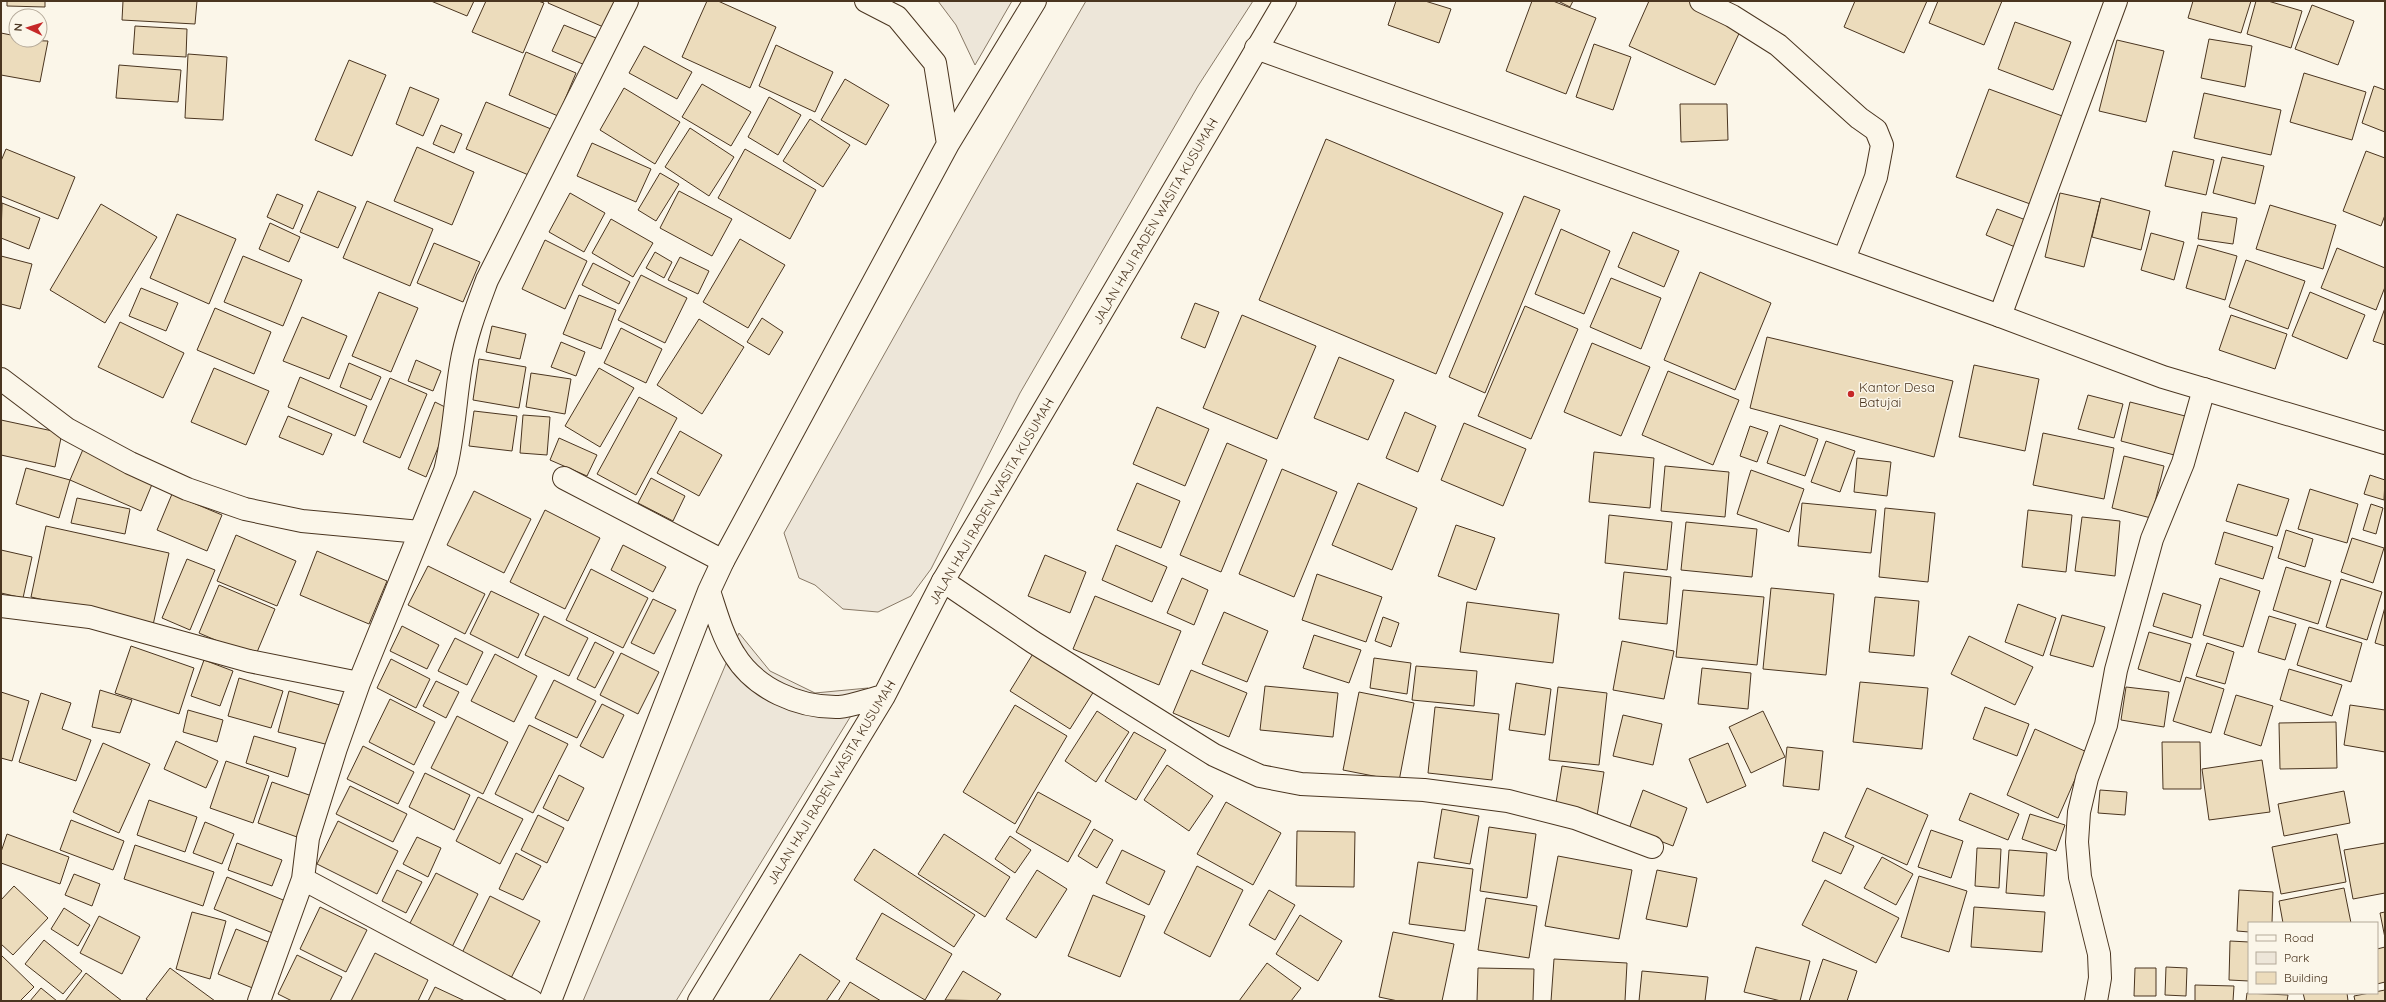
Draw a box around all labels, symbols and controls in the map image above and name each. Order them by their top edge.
north arrow [8,8,48,48]
text: N [11,23,25,32]
street label: JALAN HAJI RADEN WASITA KUSUMAH [1089,115,1221,327]
place label: Kantor Desa Batujai [1859,379,1935,410]
marker: Kantor Desa Batujai [1846,389,1856,399]
street label: JALAN HAJI RADEN WASITA KUSUMAH [925,395,1057,607]
street label: JALAN HAJI RADEN WASITA KUSUMAH [763,677,899,887]
legend [2248,922,2378,994]
text: Road [2284,930,2314,945]
text: Park [2284,950,2309,965]
text: Building [2284,970,2328,985]

